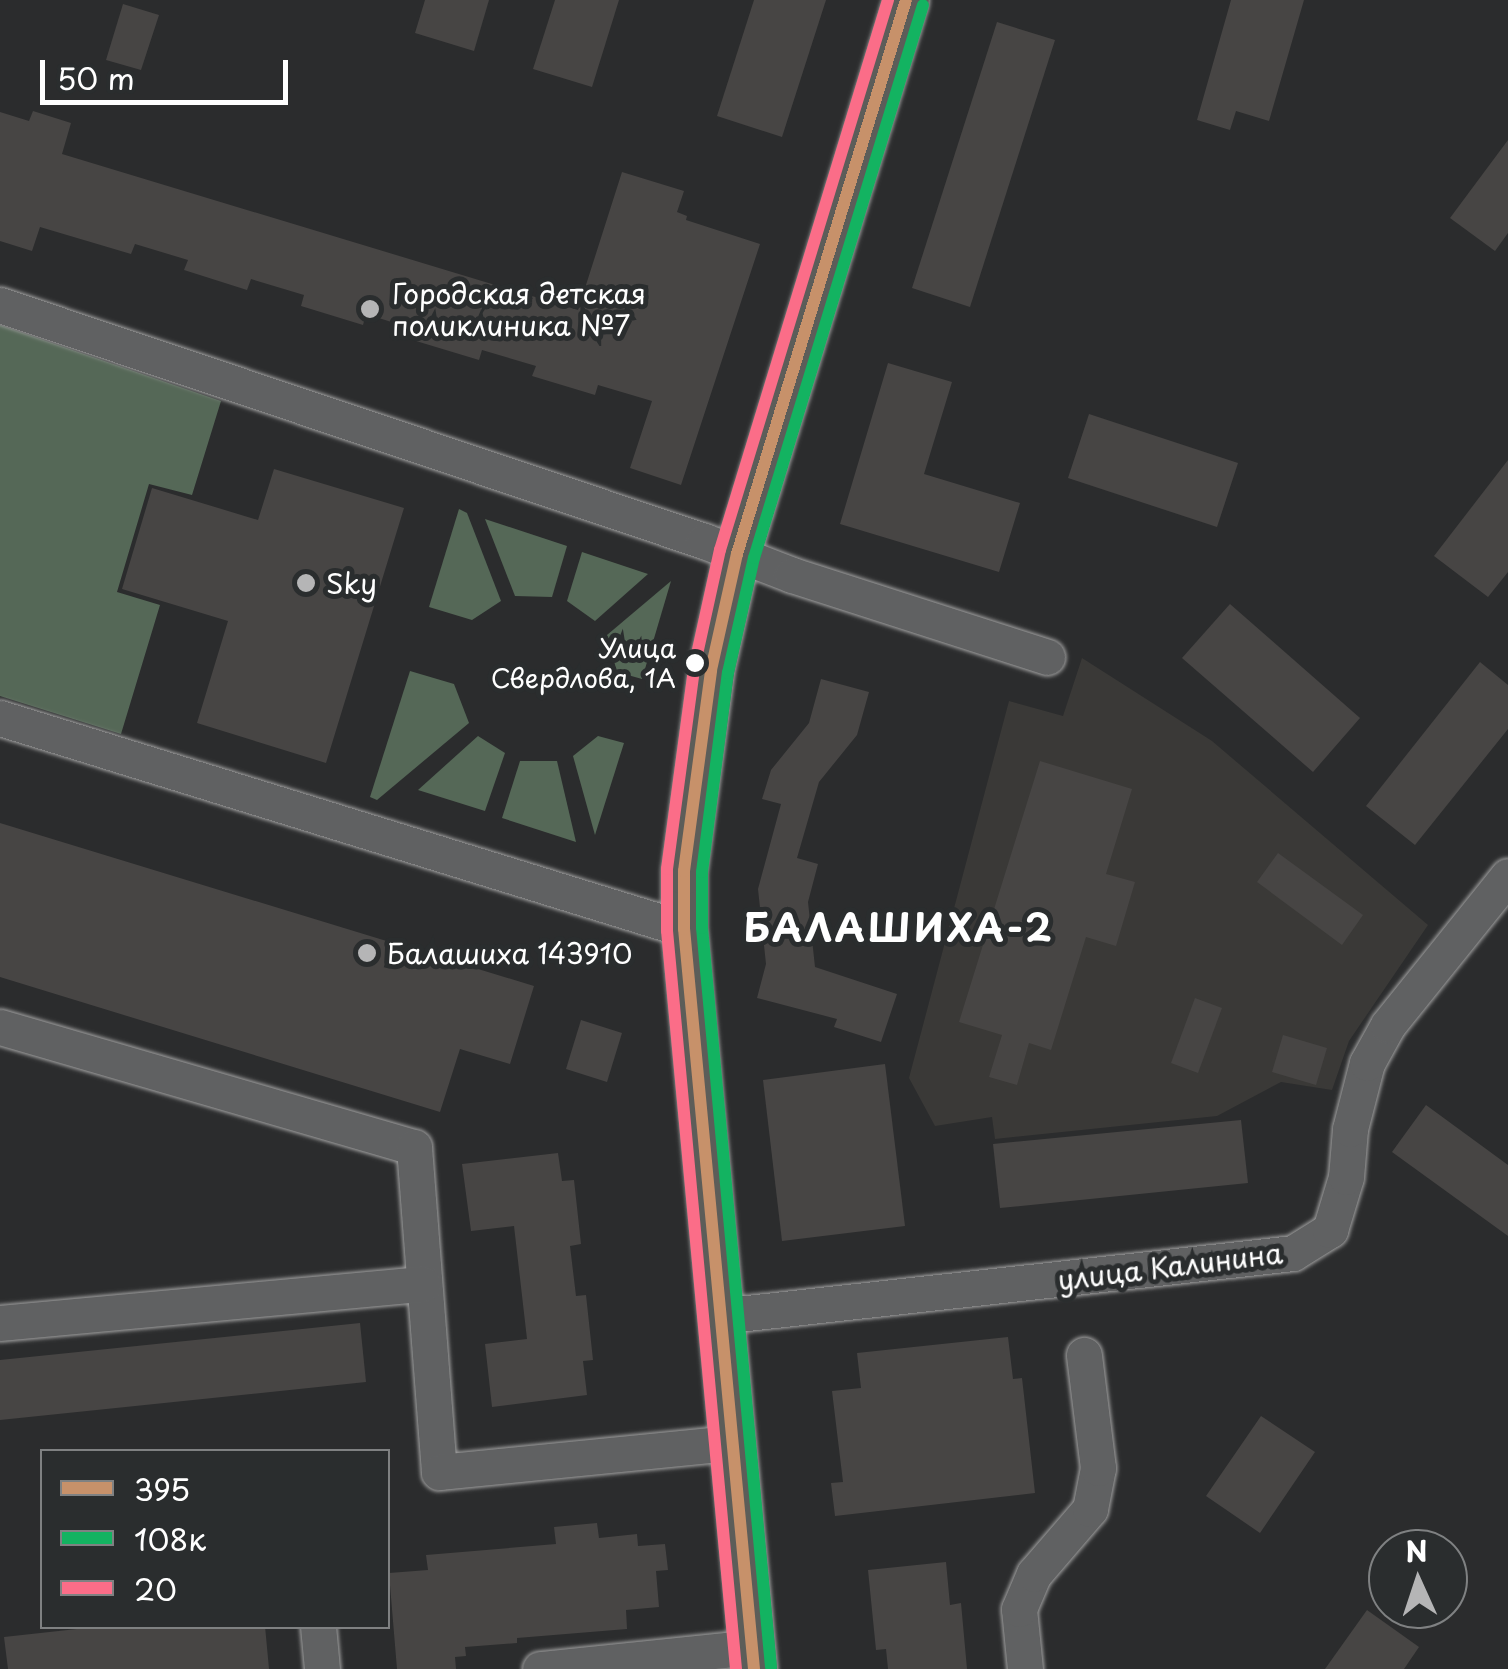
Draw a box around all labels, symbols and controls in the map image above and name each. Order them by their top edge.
scale bar [45,40,292,102]
text: 50 m [57,55,135,100]
place label: Городская детская поликлиника №7 [392,276,647,342]
marker: Городская детская поликлиника №7 [357,296,383,322]
place label: Sky [326,566,377,600]
marker: Sky [295,572,317,594]
place label: Улица Свердлова, 1А [491,632,676,694]
marker: Улица Свердлова, 1А [685,653,705,673]
district label: БАЛАШИХА-2 [745,904,1053,950]
place label: Балашиха 143910 [387,936,634,970]
marker: Балашиха 143910 [356,942,378,964]
street label: улица Калинина [1055,1236,1285,1296]
legend [40,1449,390,1629]
text: 395 [134,1466,190,1511]
text: 108к [134,1516,206,1561]
text: N [1404,1528,1429,1573]
north arrow [1368,1529,1468,1629]
text: 20 [134,1566,177,1611]

